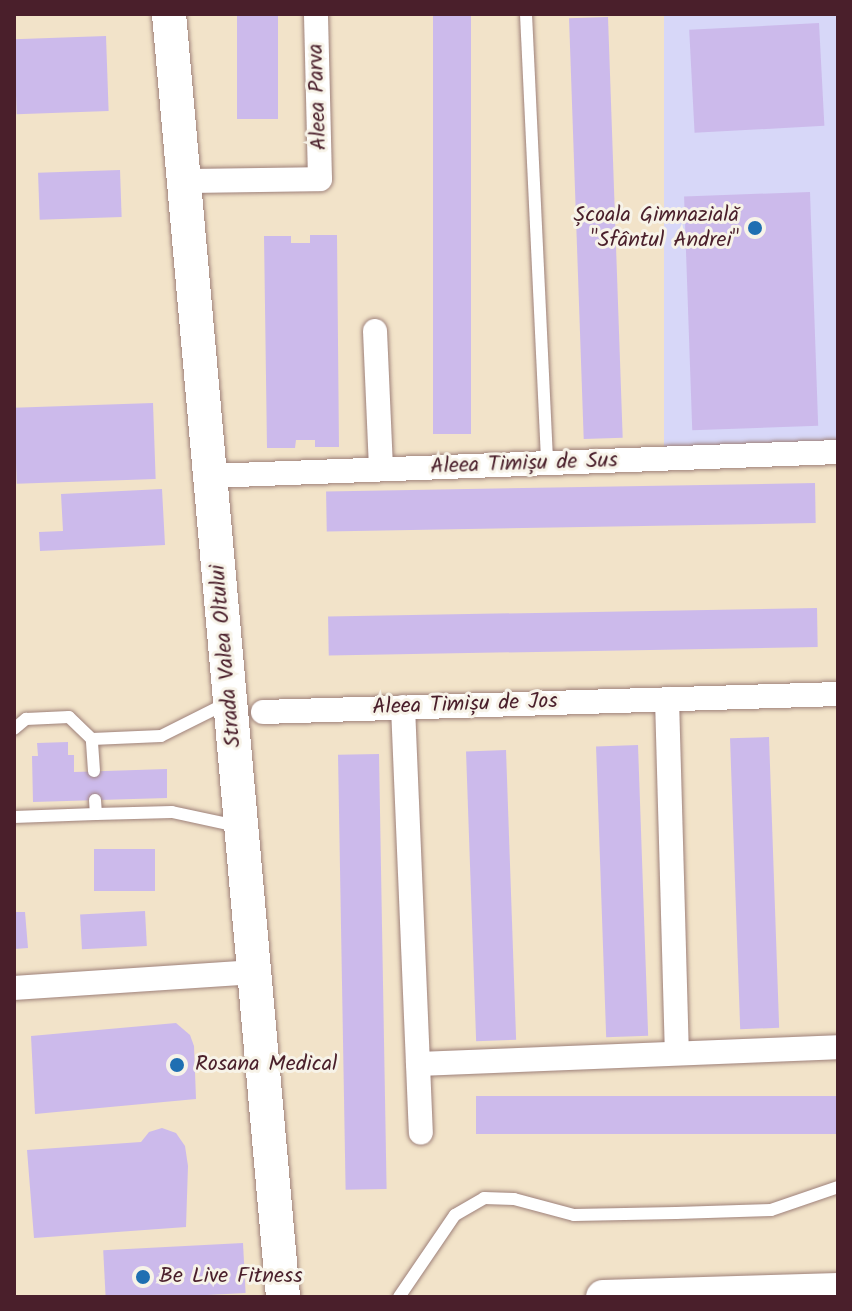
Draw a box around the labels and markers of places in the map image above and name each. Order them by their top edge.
place label: Școala Gimnazială "Sfântul Andrei" [573,202,739,254]
marker: Școala Gimnazială "Sfântul Andrei" [746,219,764,237]
place label: Rosana Medical [195,1052,337,1078]
marker: Rosana Medical [166,1054,188,1076]
place label: Be Live Fitness [159,1264,303,1290]
marker: Be Live Fitness [134,1268,152,1286]

